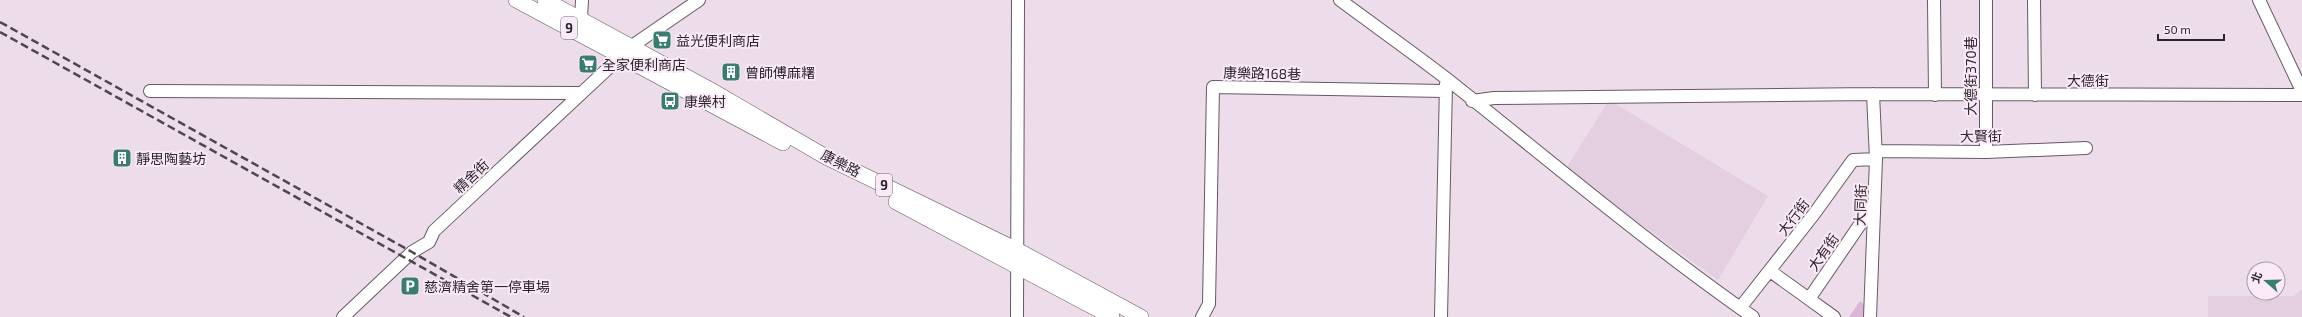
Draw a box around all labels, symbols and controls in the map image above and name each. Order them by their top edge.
scale bar [2158,16,2224,42]
road number: 9 [561,17,577,39]
text: 50 m [2164,22,2191,36]
supermarket icon: 益光便利商店 [651,29,673,51]
place label: 益光便利商店 [676,32,760,49]
street label: 大德街370巷 [1962,36,1979,116]
supermarket icon: 全家便利商店 [577,53,599,75]
place label: 全家便利商店 [602,56,686,73]
building icon: 曾師傅麻糬 [720,61,742,83]
place label: 曾師傅麻糬 [745,64,815,81]
street label: 康樂路168巷 [1223,64,1301,82]
street label: 大德街 [2067,72,2109,89]
bus stop icon: 康樂村 [659,90,681,112]
place label: 康樂村 [684,93,726,110]
street label: 大賢街 [1960,127,2002,145]
street label: 康樂路 [818,146,864,180]
building icon: 靜思陶藝坊 [111,147,133,169]
place label: 靜思陶藝坊 [136,150,206,167]
street label: 精舍街 [450,155,492,197]
road number: 9 [876,174,892,196]
street label: 大同街 [1851,184,1869,226]
street label: 大行街 [1774,195,1812,239]
street label: 大有街 [1804,230,1842,274]
north arrow [2246,261,2286,301]
text: 北 [2248,270,2264,285]
parking icon: 慈濟精舍第一停車場 [399,275,421,297]
place label: 慈濟精舍第一停車場 [424,278,550,295]

